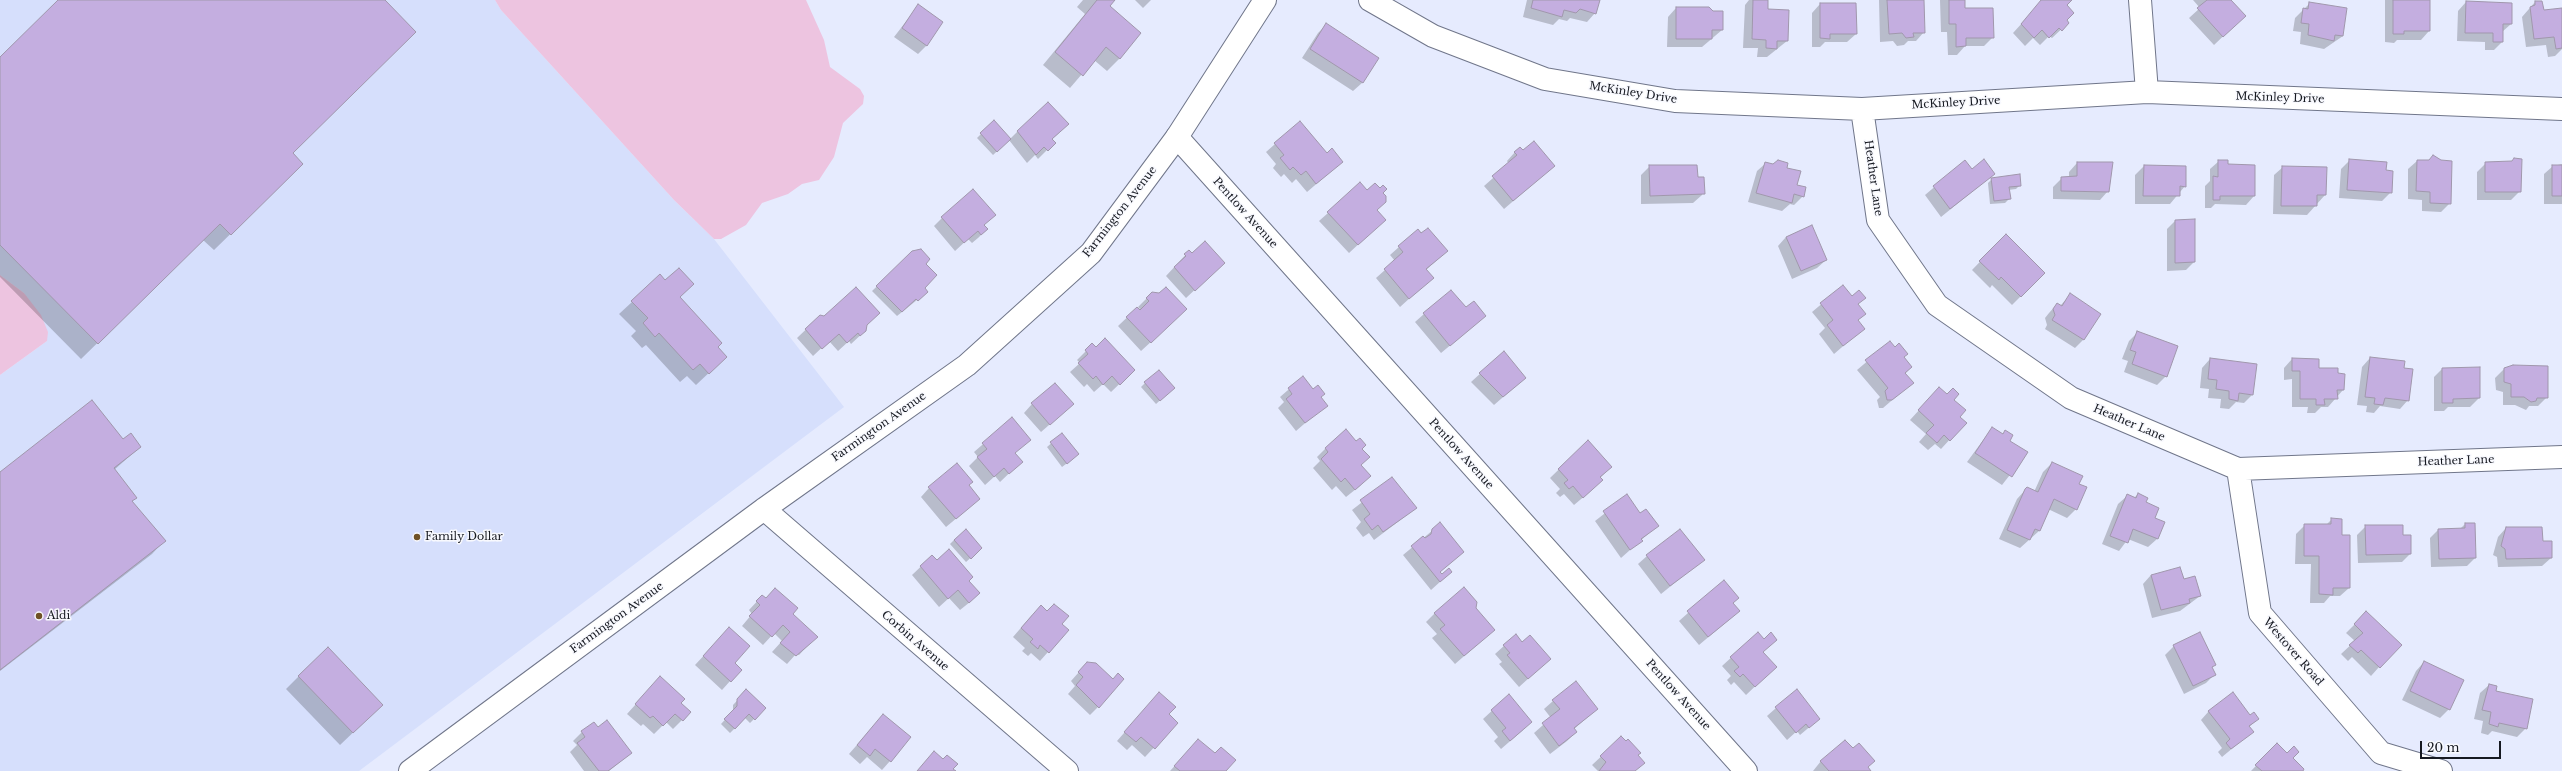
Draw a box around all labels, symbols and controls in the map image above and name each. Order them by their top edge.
street label: McKinley Drive [1588,80,1678,106]
street label: McKinley Drive [2235,90,2325,106]
street label: McKinley Drive [1911,94,2001,112]
street label: Heather Lane [1861,139,1885,217]
street label: Farmington Avenue [1080,164,1160,260]
street label: Pentlow Avenue [1210,175,1280,251]
street label: Farmington Avenue [829,389,929,465]
street label: Heather Lane [2091,402,2167,444]
street label: Pentlow Avenue [1426,416,1496,492]
street label: Heather Lane [2417,453,2495,469]
place label: Family Dollar [425,530,503,544]
marker: Family Dollar [412,532,422,542]
street label: Farmington Avenue [568,580,666,656]
street label: Corbin Avenue [879,608,951,674]
place label: Aldi [47,609,70,623]
marker: Aldi [34,611,44,621]
street label: Westover Road [2260,616,2326,688]
street label: Pentlow Avenue [1643,657,1713,733]
scale bar [2422,733,2503,759]
text: 20 m [2427,740,2459,755]

